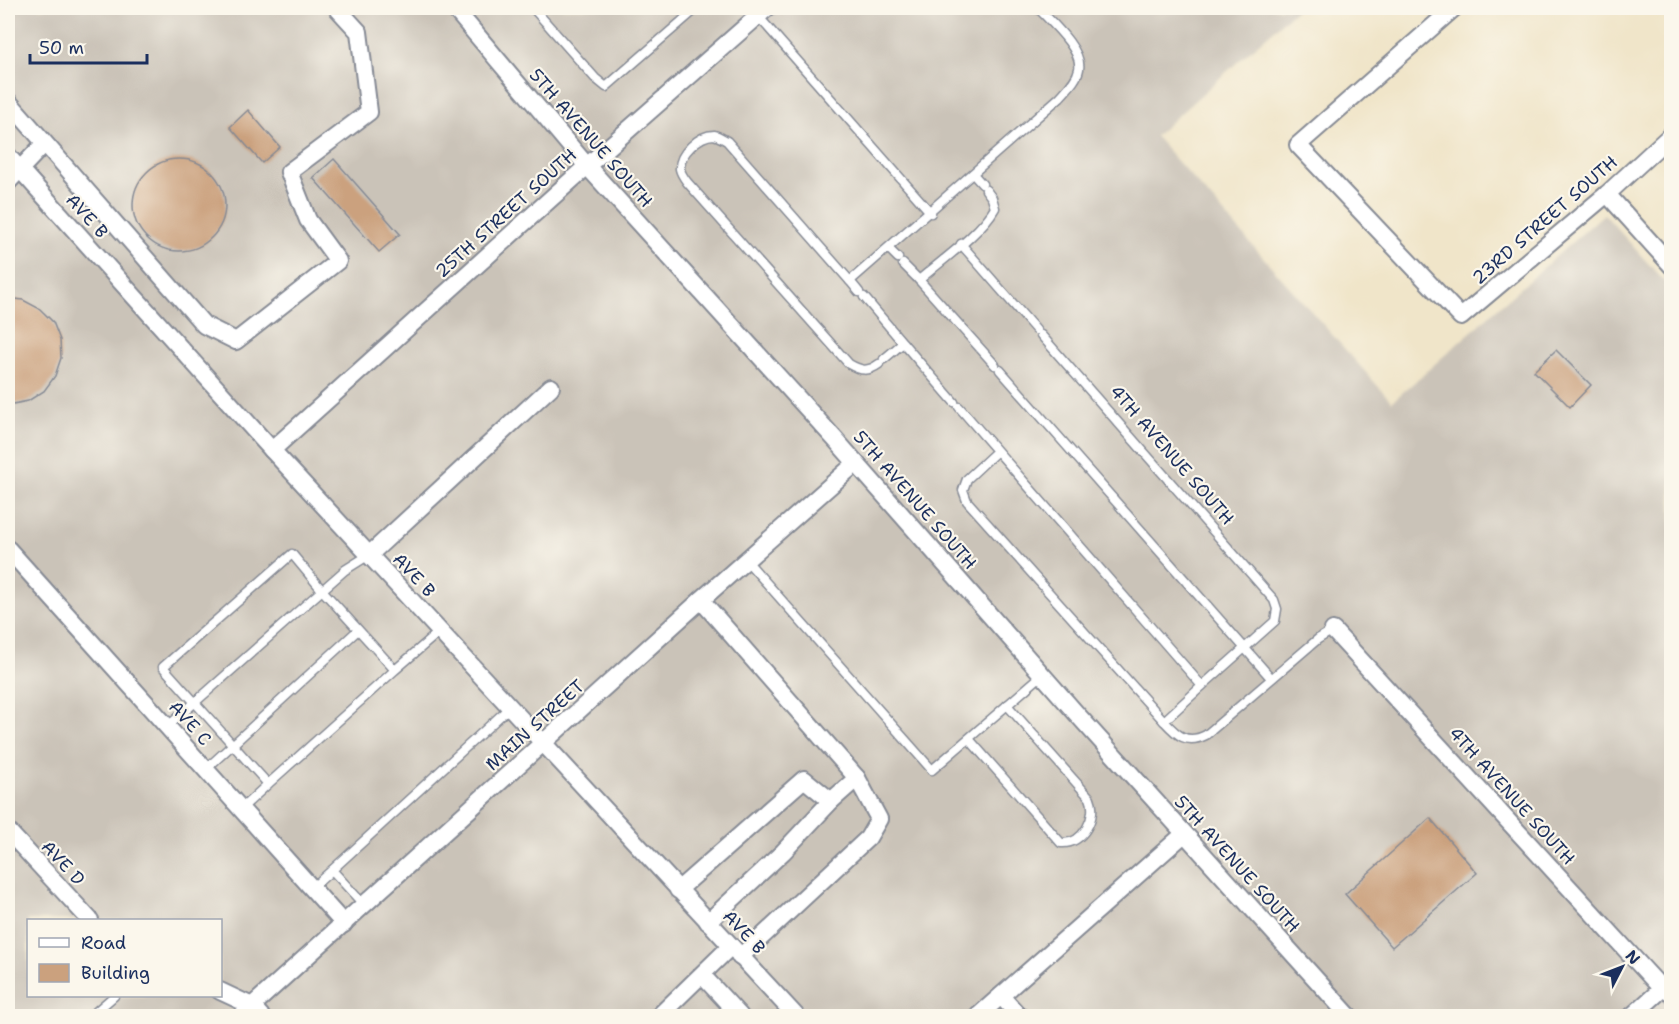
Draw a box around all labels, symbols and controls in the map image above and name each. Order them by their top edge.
scale bar [30,27,147,65]
text: 50 m [39,36,84,60]
street label: 5TH AVENUE SOUTH [524,63,658,213]
street label: 25TH STREET SOUTH [430,143,582,283]
street label: 23RD STREET SOUTH [1467,150,1623,290]
street label: AVE B [61,189,113,243]
street label: 4TH AVENUE SOUTH [1105,380,1239,530]
street label: 5TH AVENUE SOUTH [848,425,982,575]
street label: AVE B [387,548,441,602]
street label: MAIN STREET [480,674,590,776]
street label: AVE C [163,695,217,751]
street label: 4TH AVENUE SOUTH [1444,722,1580,870]
street label: 5TH AVENUE SOUTH [1169,790,1305,938]
street label: AVE D [36,835,90,891]
street label: AVE B [717,905,771,959]
legend [27,919,222,997]
text: Road [81,931,126,955]
north arrow [1592,937,1652,997]
text: N [1621,946,1645,969]
text: Building [81,961,150,985]

